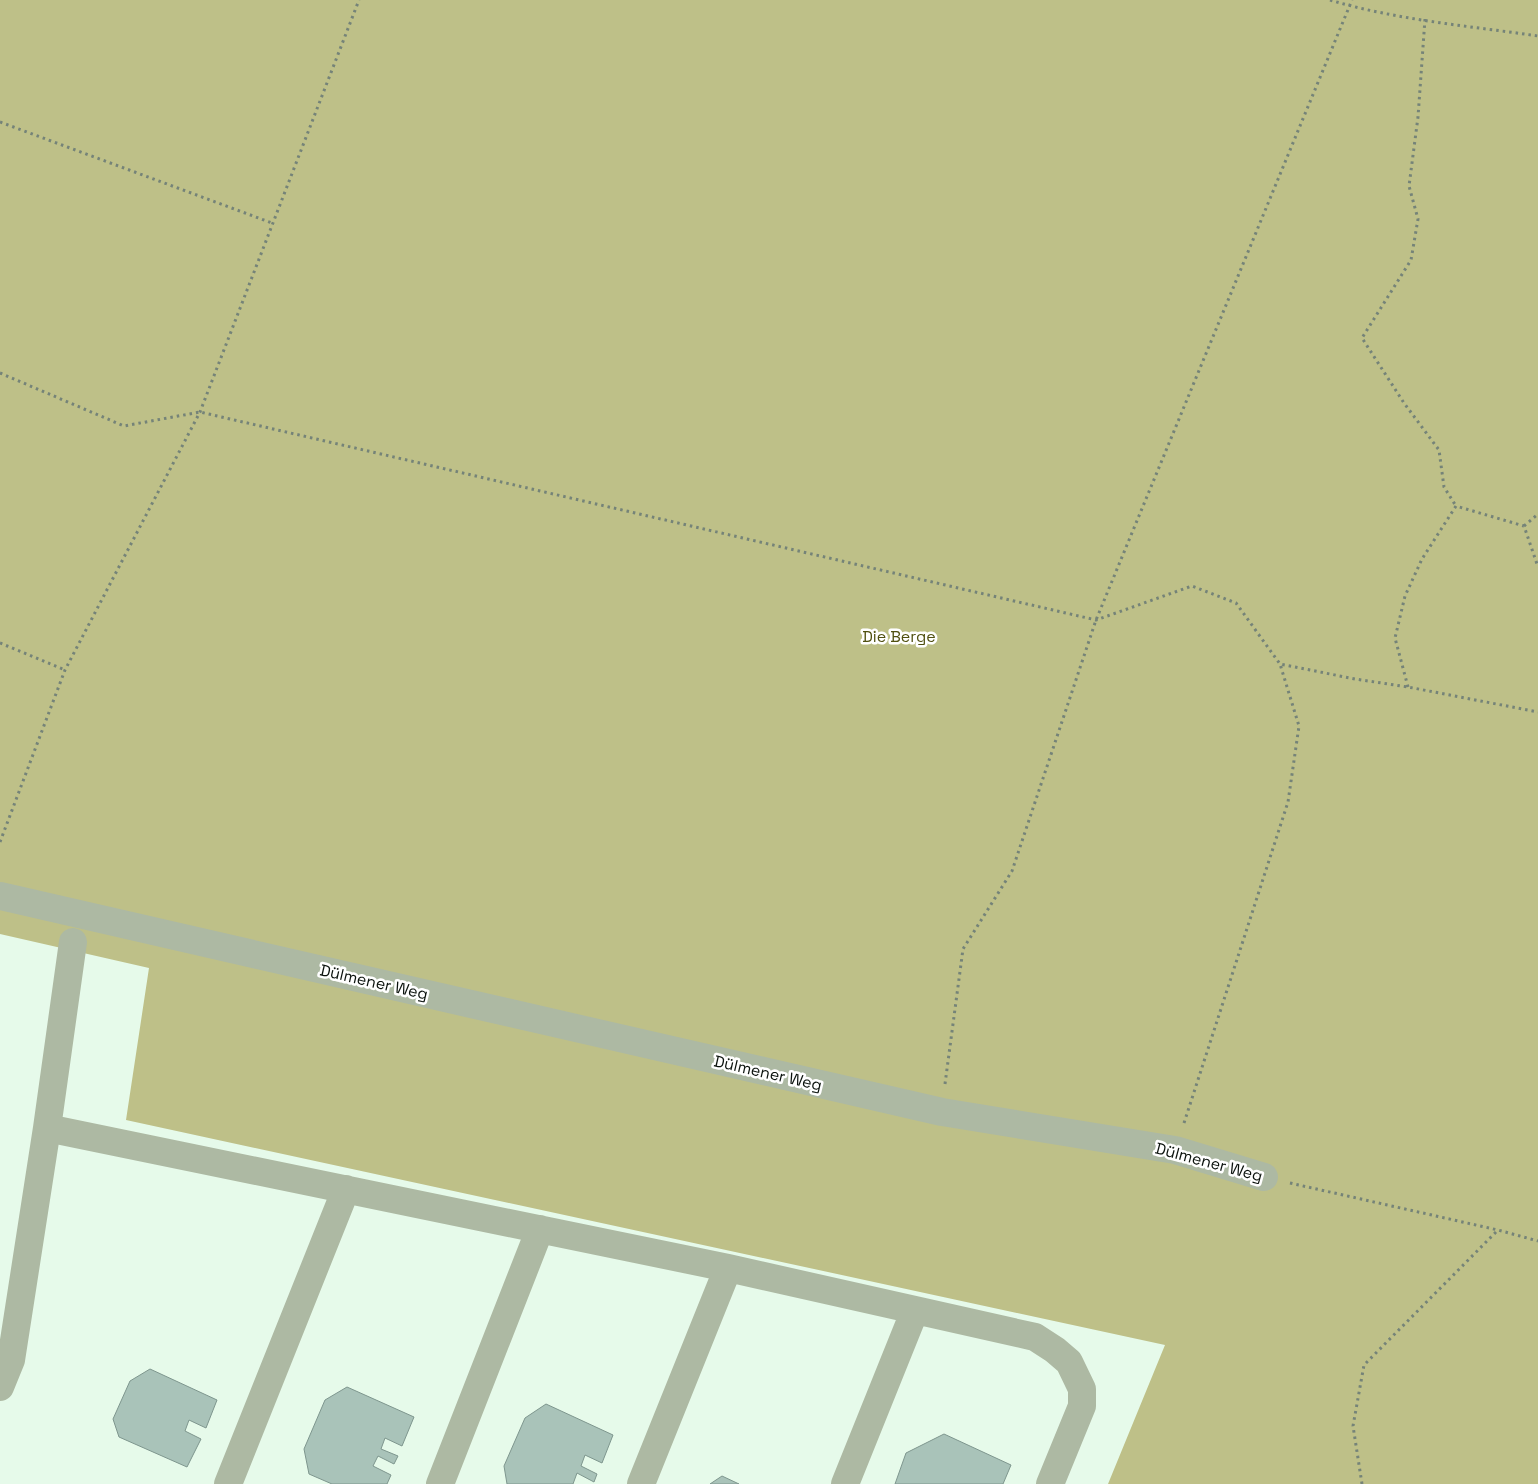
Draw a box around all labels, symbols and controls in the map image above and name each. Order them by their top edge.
park label: Die Berge [862,626,936,647]
street label: Dülmener Weg [318,959,430,1005]
street label: Dülmener Weg [712,1050,824,1096]
street label: Dülmener Weg [1153,1138,1265,1186]

